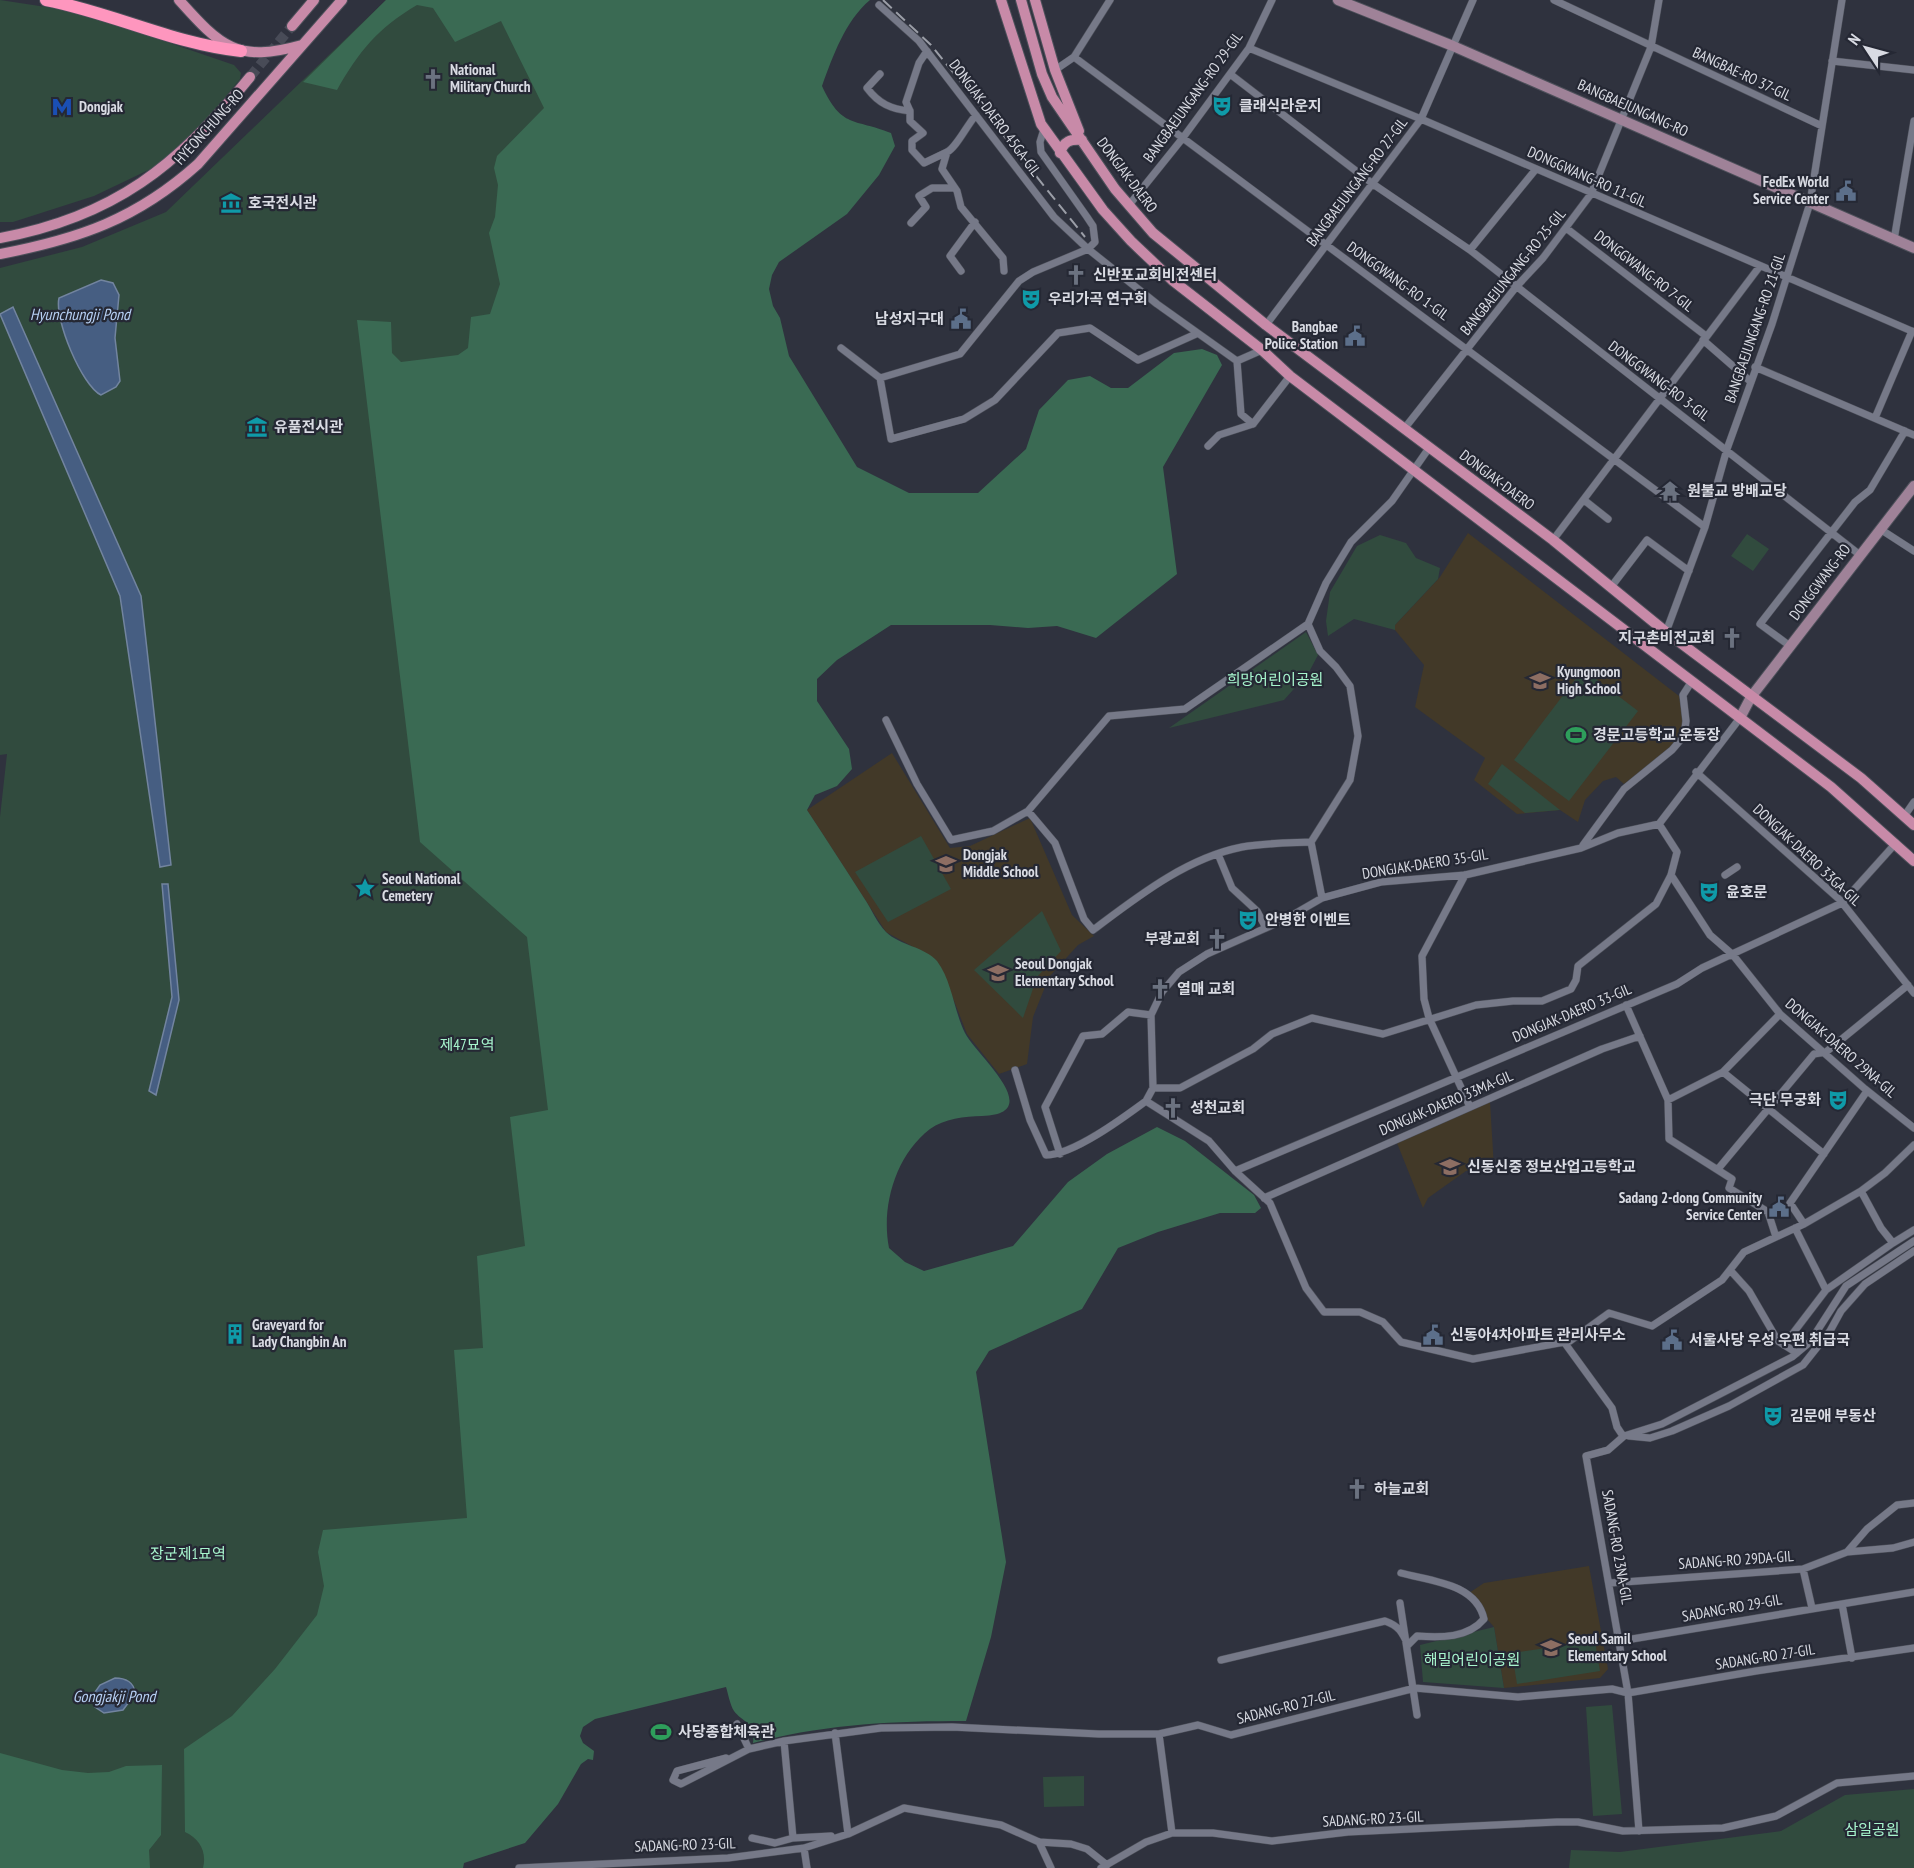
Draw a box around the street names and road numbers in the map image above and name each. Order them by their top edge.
street label: BANGBAEJUNGANG-RO 29-GIL [1139,27,1247,166]
street label: BANGBAE-RO 37-GIL [1690,42,1795,105]
street label: DONGJAK-DAERO 45GA-GIL [945,56,1046,180]
street label: BANGBAEJUNGANG-RO [1575,75,1691,140]
street label: HYEONCHUNG-RO [170,85,248,168]
street label: BANGBAEJUNGANG-RO 27-GIL [1302,113,1412,250]
street label: DONGJAK-DAERO [1093,133,1162,216]
street label: DONGGWANG-RO 11-GIL [1525,142,1651,212]
street label: BANGBAEJUNGANG-RO 25-GIL [1456,204,1570,339]
street label: DONGGWANG-RO 7-GIL [1591,226,1699,316]
street label: DONGGWANG-RO 1-GIL [1343,237,1454,325]
street label: BANGBAEJUNGANG-RO 21-GIL [1720,250,1789,405]
street label: DONGGWANG-RO 3-GIL [1605,336,1714,425]
street label: DONGJAK-DAERO [1456,445,1539,514]
street label: DONGGWANG-RO [1785,540,1854,624]
street label: DONGJAK-DAERO 33GA-GIL [1749,799,1866,910]
street label: DONGJAK-DAERO 35-GIL [1361,844,1490,883]
street label: DONGJAK-DAERO 33-GIL [1509,979,1635,1046]
street label: DONGJAK-DAERO 29NA-GIL [1782,994,1902,1102]
street label: DONGJAK-DAERO 33MA-GIL [1376,1065,1516,1139]
street label: SADANG-RO 23NA-GIL [1598,1488,1637,1606]
street label: SADANG-RO 29DA-GIL [1678,1546,1795,1573]
street label: SADANG-RO 29-GIL [1680,1589,1784,1626]
street label: SADANG-RO 27-GIL [1714,1639,1817,1674]
street label: SADANG-RO 27-GIL [1235,1685,1338,1728]
street label: SADANG-RO 23-GIL [1322,1806,1425,1831]
street label: SADANG-RO 23-GIL [634,1833,737,1856]

